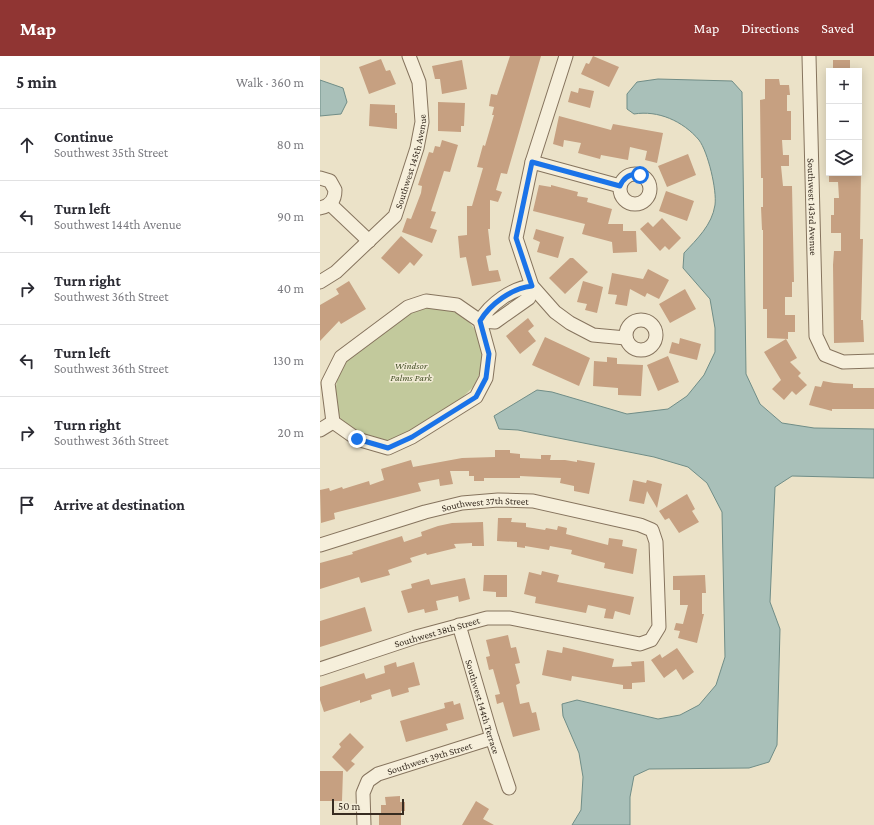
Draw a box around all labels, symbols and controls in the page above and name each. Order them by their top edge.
text: Map [20,18,56,39]
text: Map [694,20,719,36]
text: Directions [741,20,799,36]
text: Saved [821,20,854,36]
map controls [826,68,862,176]
button: + [826,68,862,104]
text: 5 min [16,73,57,92]
text: Walk · 360 m [236,75,304,90]
button: − [826,104,862,140]
street label: Southwest 145th Avenue [392,113,428,210]
text: Continue [54,129,113,145]
icon: ahead [16,134,38,156]
text: 80 m [277,137,304,152]
button: layers [826,140,862,176]
text: Southwest 35th Street [54,145,168,160]
street label: Southwest 143rd Avenue [806,158,820,256]
route start [631,166,649,184]
text: Turn left [54,201,110,217]
icon: left [16,206,38,228]
text: 90 m [277,209,304,224]
text: Southwest 144th Avenue [54,217,181,232]
text: Turn right [54,273,121,289]
icon: right [16,278,38,300]
text: 40 m [277,281,304,296]
text: Southwest 36th Street [54,289,169,304]
text: Turn left [54,345,110,361]
icon: left [16,350,38,372]
text: 130 m [273,353,304,368]
park label: Windsor Palms Park [390,360,432,383]
text: Southwest 36th Street [54,361,169,376]
text: Turn right [54,417,121,433]
icon: right [16,422,38,444]
text: 20 m [278,425,304,440]
route end [348,430,366,448]
text: Southwest 36th Street [54,433,169,448]
icon: arrive [16,494,38,516]
street label: Southwest 37th Street [440,494,529,513]
text: Arrive at destination [54,497,185,513]
street label: Southwest 38th Street [393,614,482,649]
street label: Southwest 144th Terrace [464,658,503,756]
street label: Southwest 39th Street [386,739,474,776]
scale bar [332,797,404,816]
text: 50 m [338,800,360,812]

